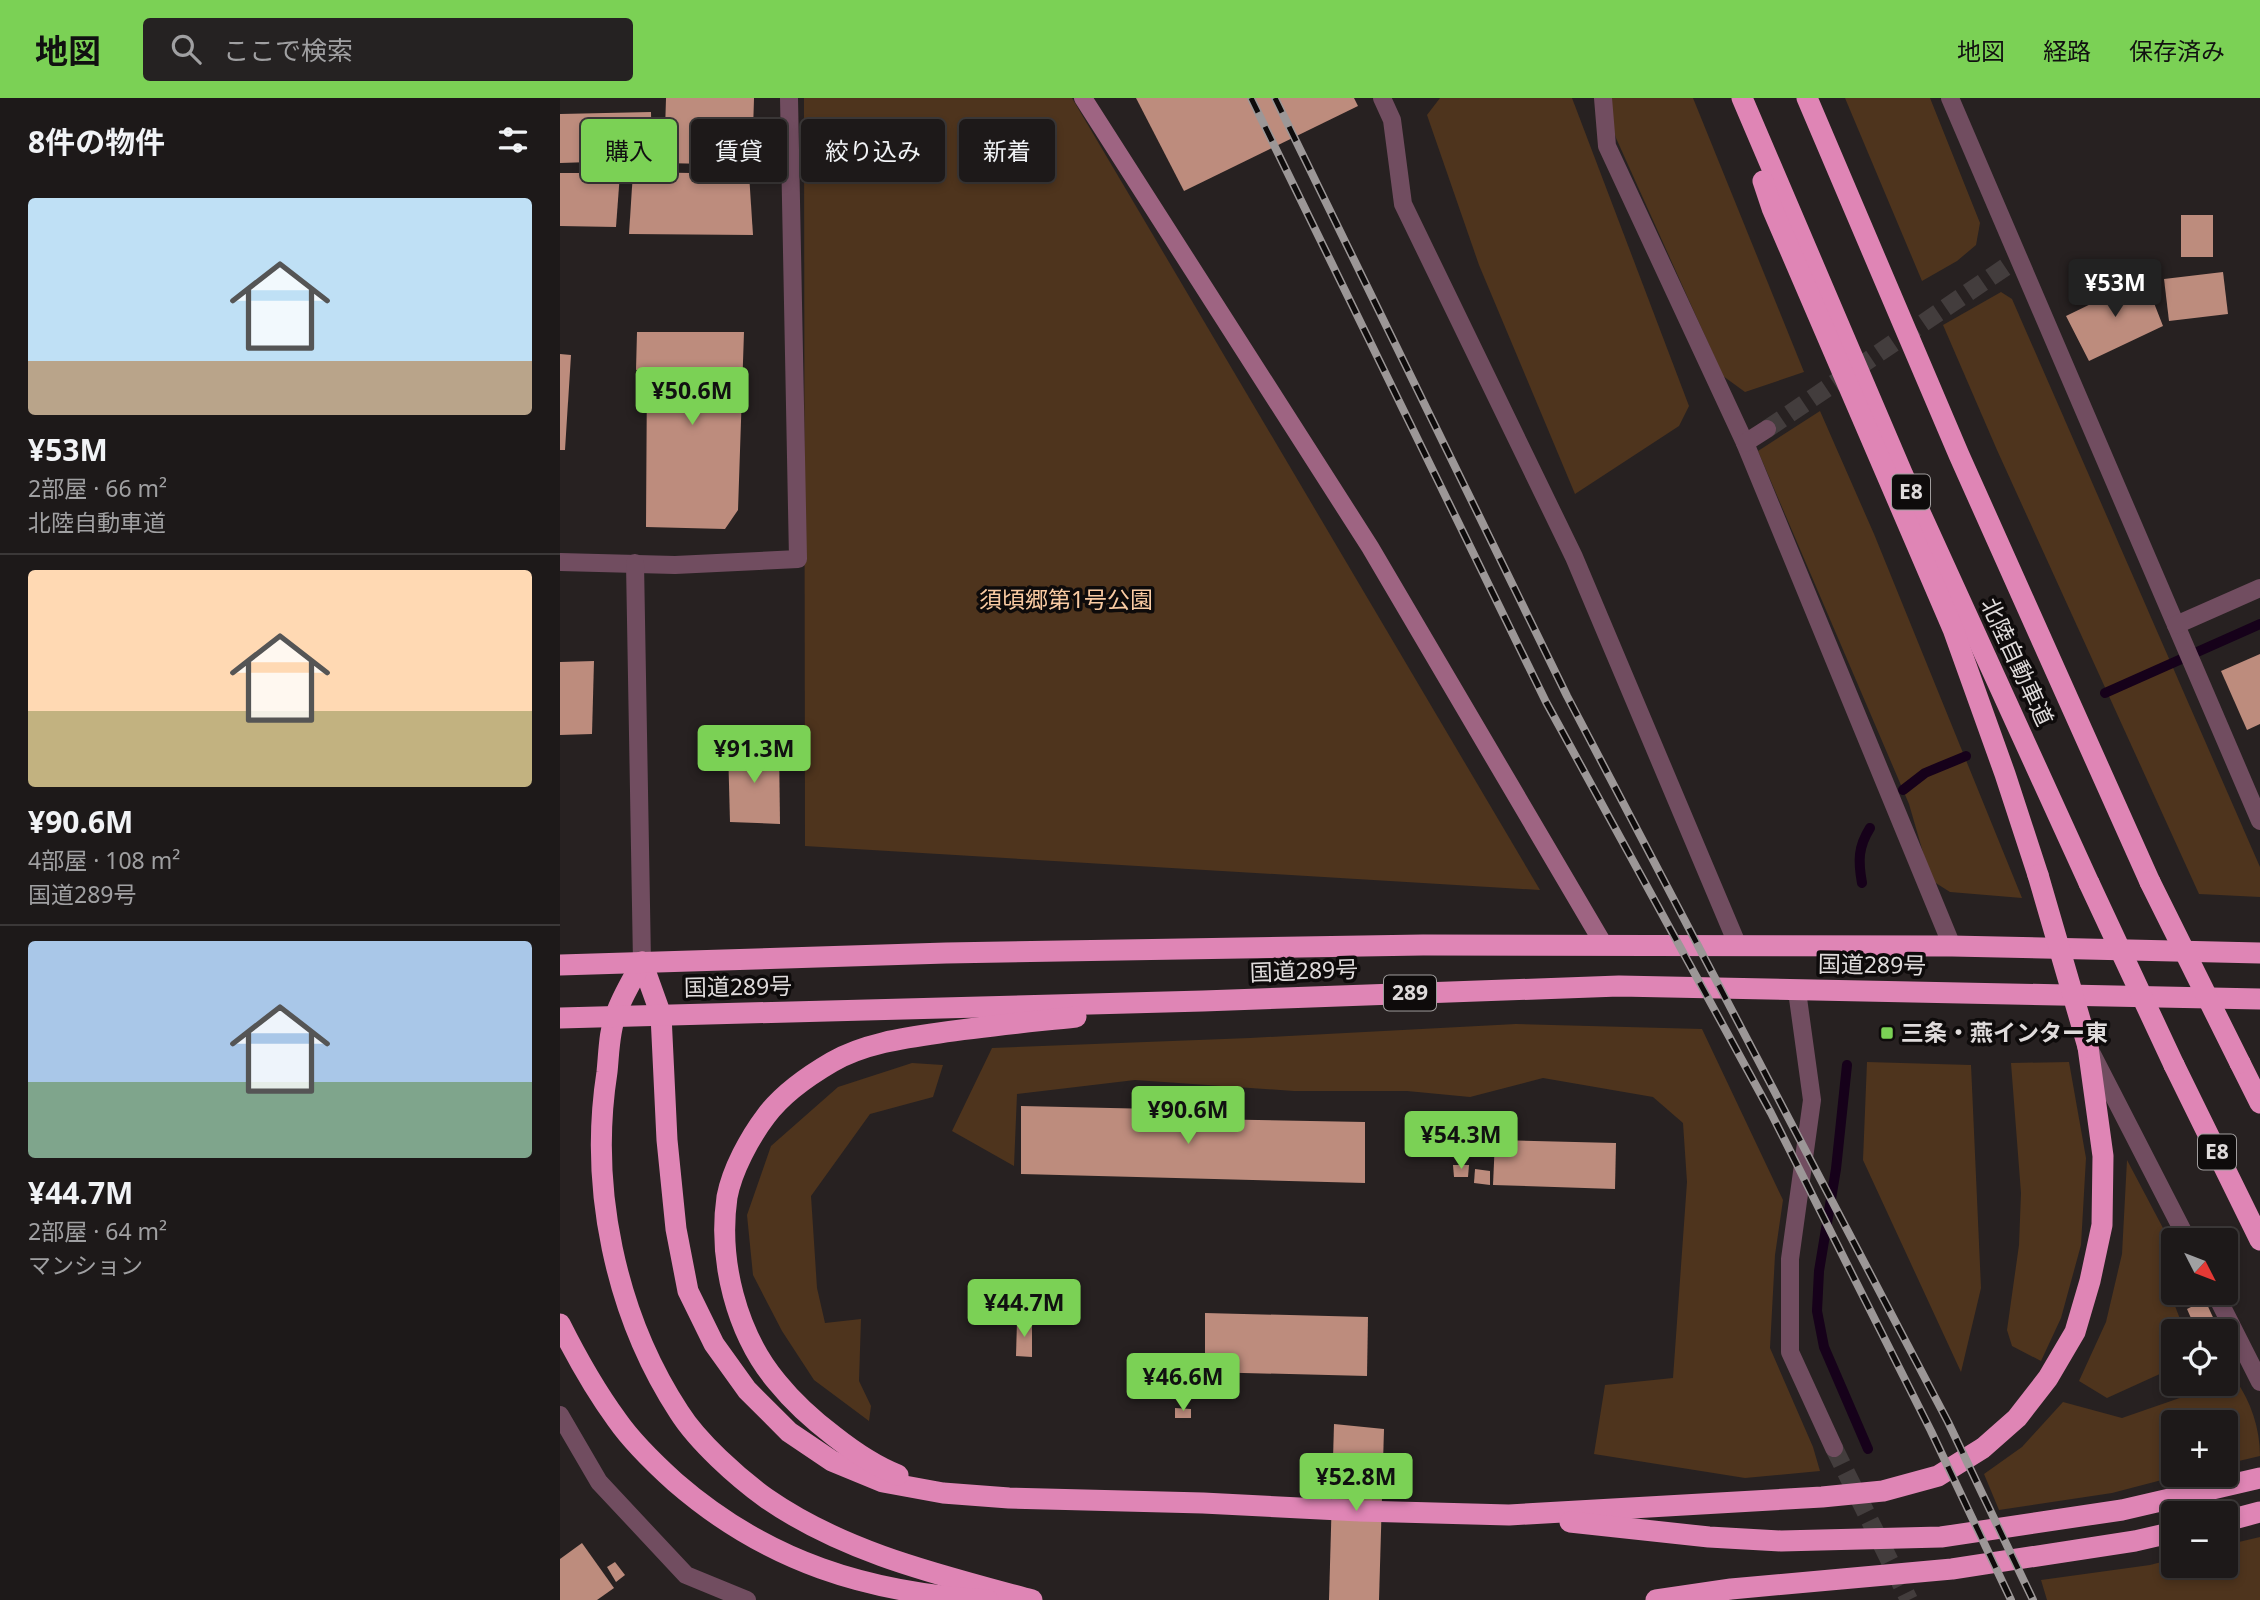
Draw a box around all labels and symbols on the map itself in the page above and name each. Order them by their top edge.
pin: ¥53M [2074,260,2156,319]
pin: ¥50.6M [635,368,749,427]
road number: E8 [1892,474,1930,510]
park label: 須頃郷第1号公園 [979,583,1153,615]
street label: 北陸自動車道 [1974,592,2062,731]
pin: ¥91.3M [697,726,811,785]
street label: 国道289号 [1818,947,1927,981]
street label: 国道289号 [1249,952,1359,988]
street label: 国道289号 [683,969,792,1003]
road number: 289 [1384,976,1436,1010]
place label: 三条・燕インター東 [1901,1016,2108,1048]
marker: 三条・燕インター東 [1879,1025,1895,1041]
pin: ¥90.6M [1131,1086,1245,1146]
pin: ¥54.3M [1404,1112,1518,1171]
road number: E8 [2198,1134,2236,1170]
north arrow [2161,1228,2238,1306]
pin: ¥44.7M [967,1280,1081,1339]
pin: ¥46.6M [1126,1354,1240,1413]
pin: ¥52.8M [1299,1454,1413,1513]

